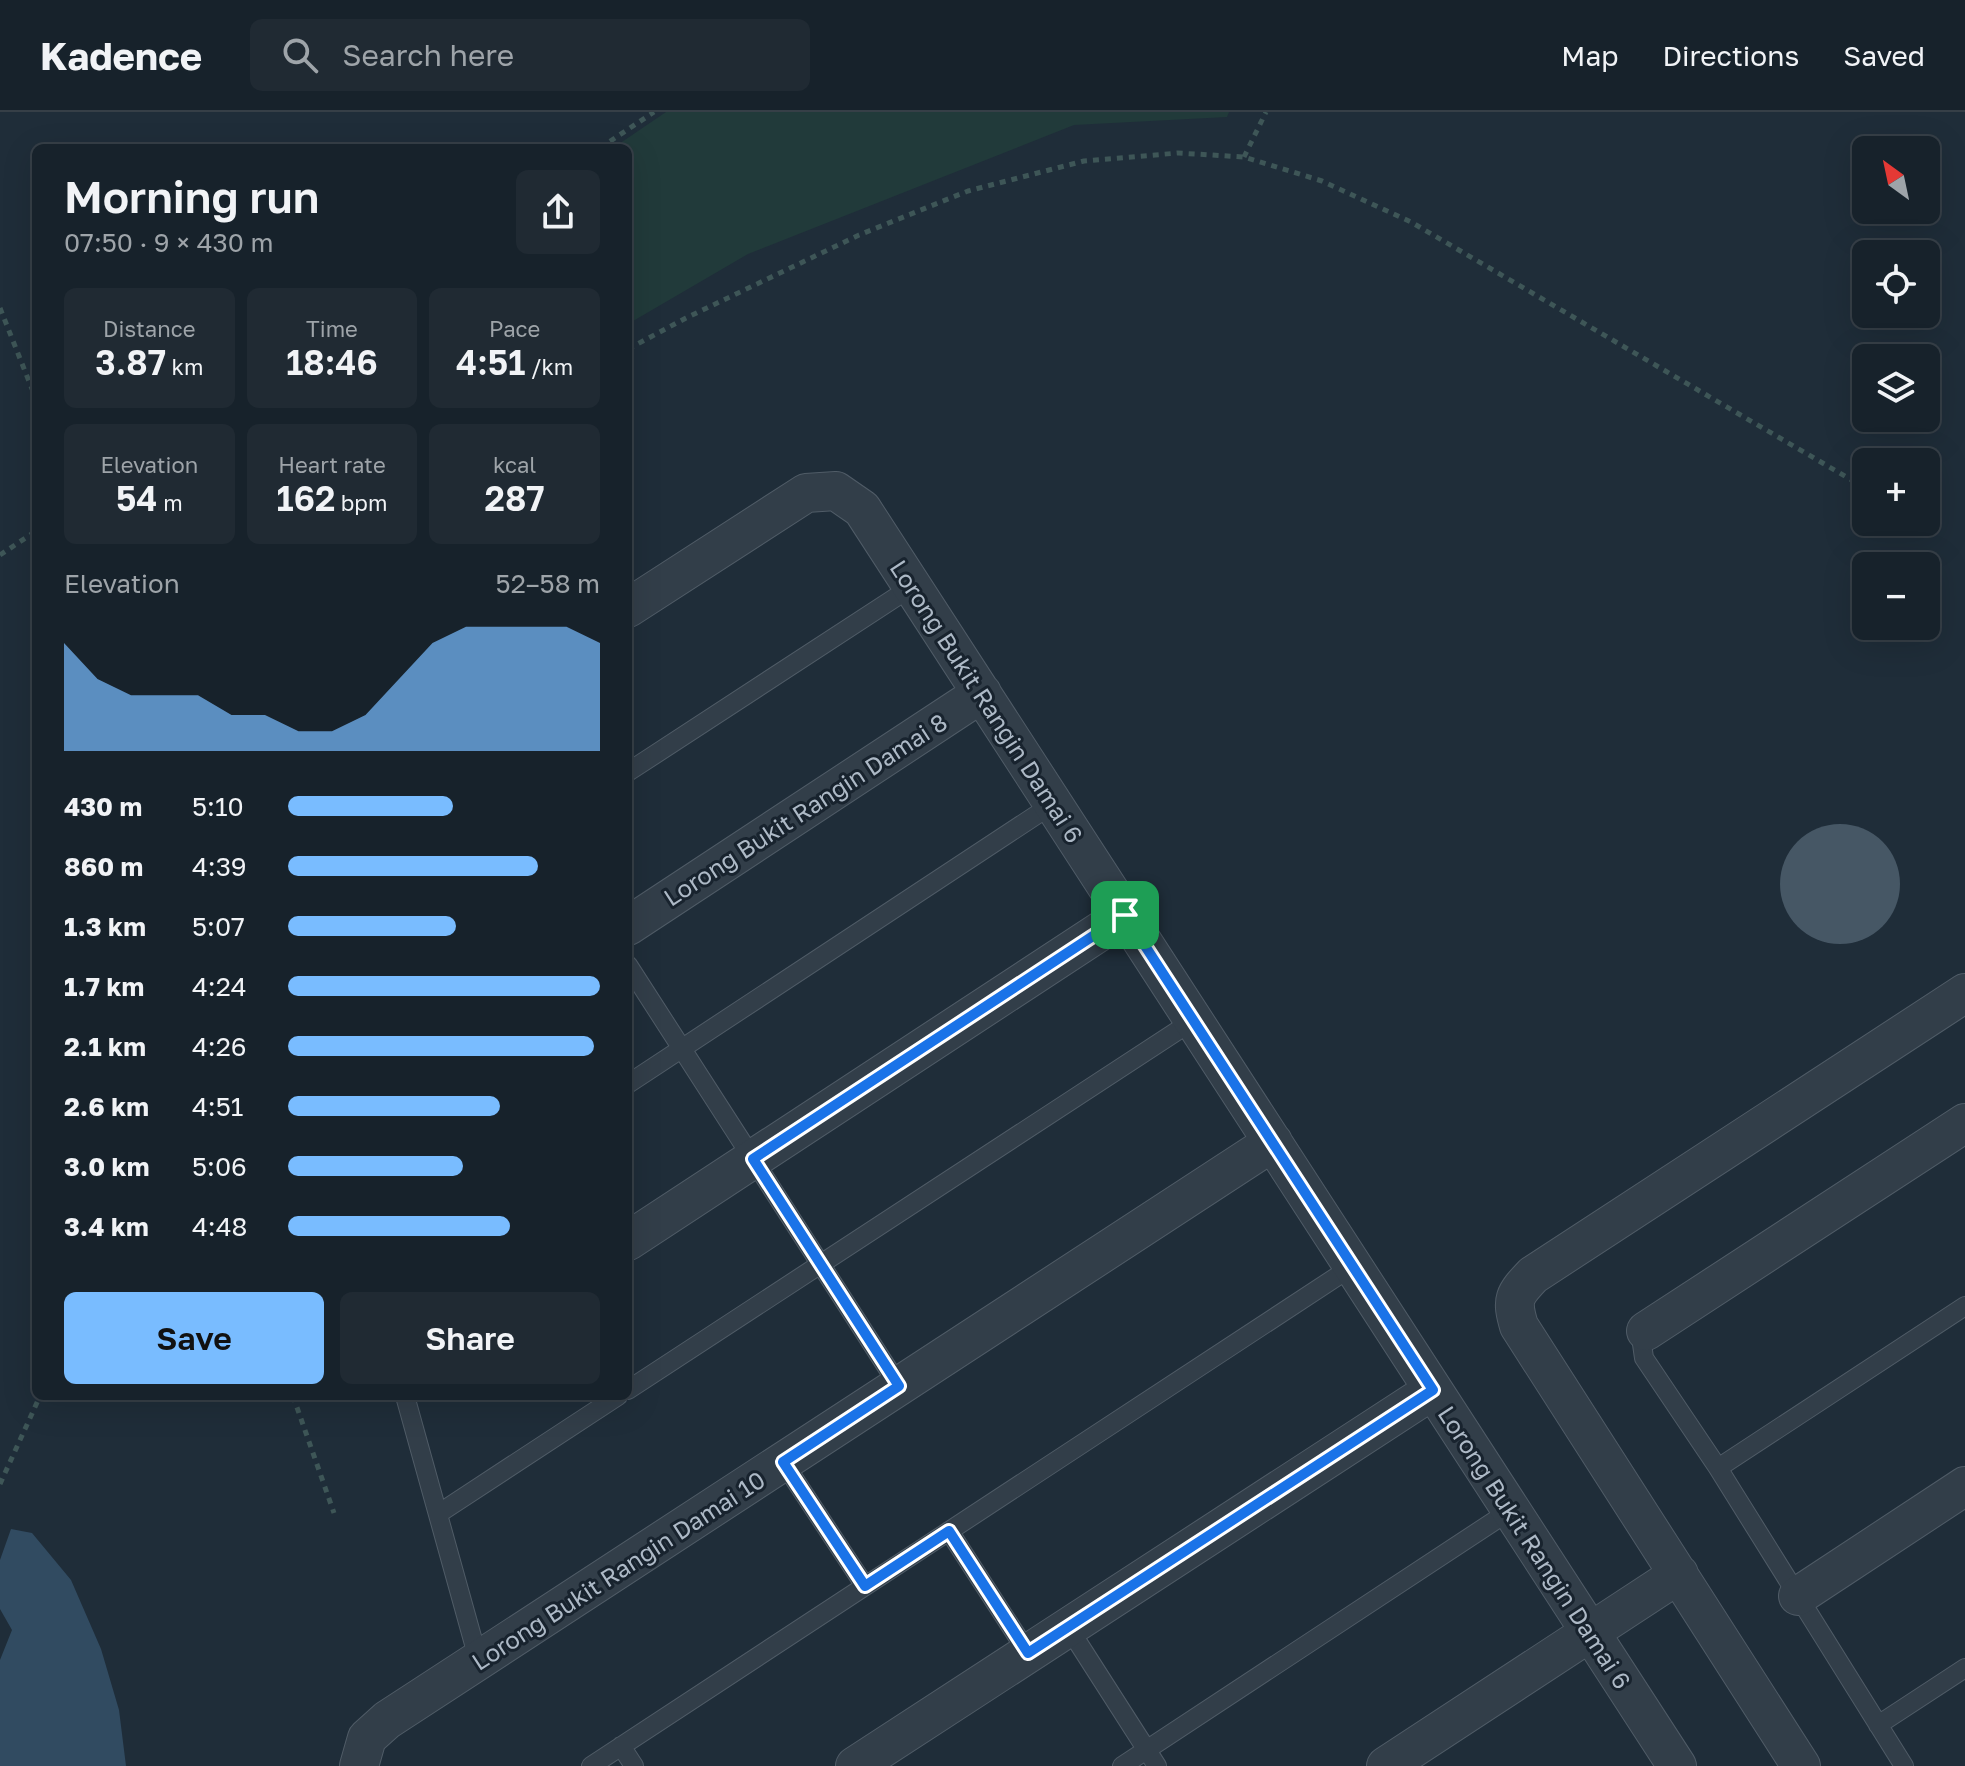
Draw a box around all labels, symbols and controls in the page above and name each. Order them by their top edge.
search box [250,19,810,91]
text: Kadence [40,33,202,78]
icon: search [278,33,322,77]
text: Search here [342,37,514,73]
text: Map [1561,39,1618,72]
text: Directions [1662,39,1799,72]
text: Saved [1843,39,1925,72]
north arrow [1852,136,1940,224]
map controls [1852,136,1940,640]
text: Morning run [64,170,319,223]
button: share [516,170,600,254]
text: 07:50 · 9 × 430 m [64,227,273,258]
button: locate [1852,240,1940,328]
text: Distance [103,315,196,342]
text: Time [306,315,358,342]
text: Pace [489,315,540,342]
text: 3.87 [95,342,166,382]
text: 18:46 [286,342,378,382]
text: 4:51 [456,342,525,382]
button: layers [1852,344,1940,432]
text: km [166,353,203,380]
text: /km [525,353,573,380]
button: + [1852,448,1940,536]
text: Elevation [100,451,198,478]
text: Heart rate [278,451,386,478]
text: kcal [493,451,536,478]
text: 54 [116,478,158,518]
text: 162 [277,478,335,518]
text: 287 [485,478,545,518]
text: m [158,489,183,516]
text: bpm [335,489,387,516]
button: − [1852,552,1940,640]
street label: Lorong Bukit Rangin Damai 6 [885,554,1089,848]
text: Elevation [64,568,180,599]
text: 52–58 m [496,568,600,599]
street label: Lorong Bukit Rangin Damai 8 [658,707,952,911]
text: 430 m [64,791,142,822]
text: 5:10 [192,791,244,822]
text: 860 m [64,851,143,882]
text: 4:39 [192,851,247,882]
pin [1091,881,1159,949]
icon: arrive [1103,893,1147,937]
text: 1.3 km [64,911,146,942]
text: 5:07 [192,911,245,942]
text: 1.7 km [64,971,144,1002]
text: 4:24 [192,971,247,1002]
text: 2.1 km [64,1031,146,1062]
text: 4:26 [192,1031,246,1062]
text: 2.6 km [64,1091,149,1122]
text: 4:51 [192,1091,243,1122]
text: 3.0 km [64,1151,149,1182]
text: 5:06 [192,1151,247,1182]
text: 3.4 km [64,1211,149,1242]
text: 4:48 [192,1211,247,1242]
button: Save [64,1292,324,1384]
button: Share [340,1292,600,1384]
street label: Lorong Bukit Rangin Damai 6 [1433,1400,1637,1694]
street label: Lorong Bukit Rangin Damai 10 [466,1464,770,1676]

